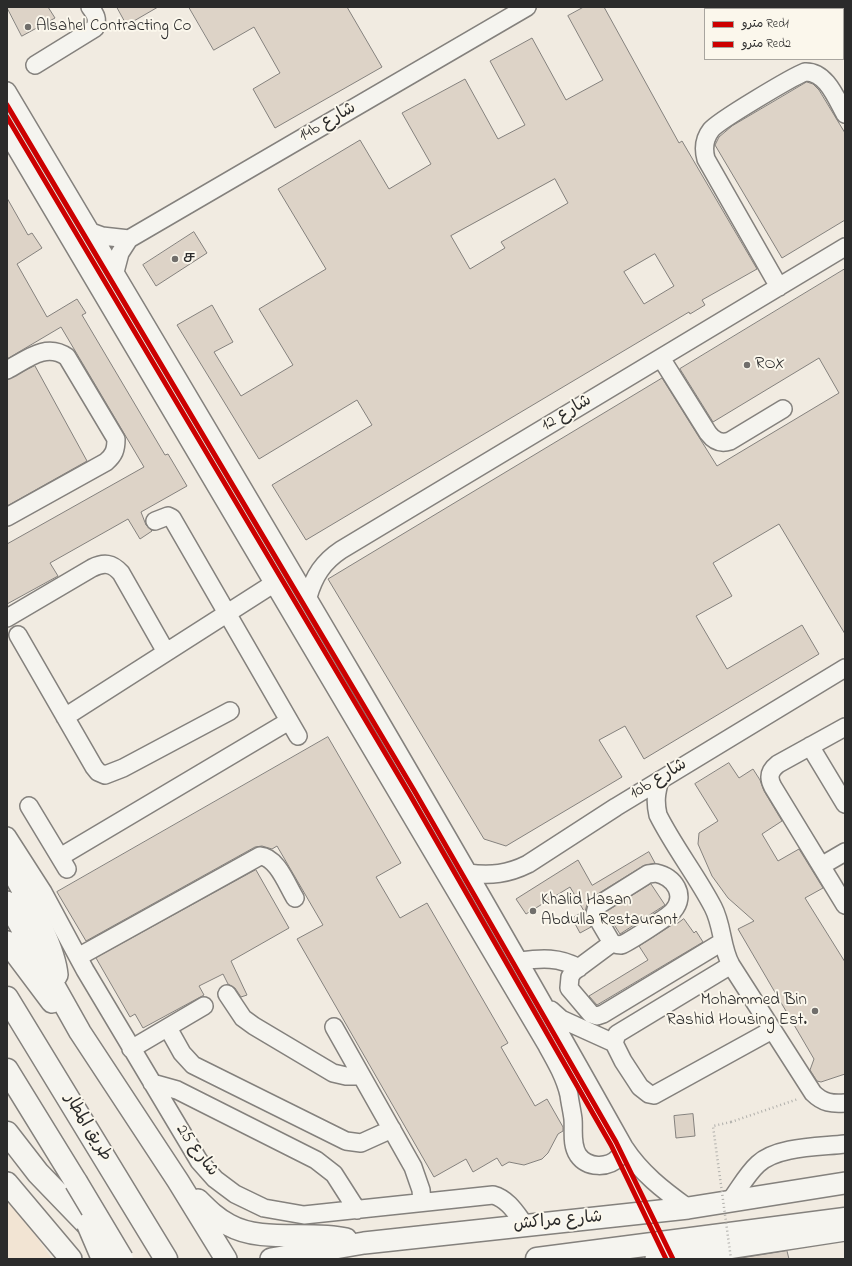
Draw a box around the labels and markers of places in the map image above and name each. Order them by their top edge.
place label: Alsahel Contracting Co [36,17,191,37]
marker: Alsahel Contracting Co [23,22,33,32]
place label: ச [183,249,195,269]
marker: ச [170,254,180,264]
place label: ROX [755,355,785,375]
marker: ROX [742,360,752,370]
place label: Khalid Hasan Abdulla Restaurant [541,891,678,931]
marker: Khalid Hasan Abdulla Restaurant [528,906,538,916]
place label: Mohammed Bin Rashid Housing Est. [666,991,807,1031]
marker: Mohammed Bin Rashid Housing Est. [810,1006,820,1016]

